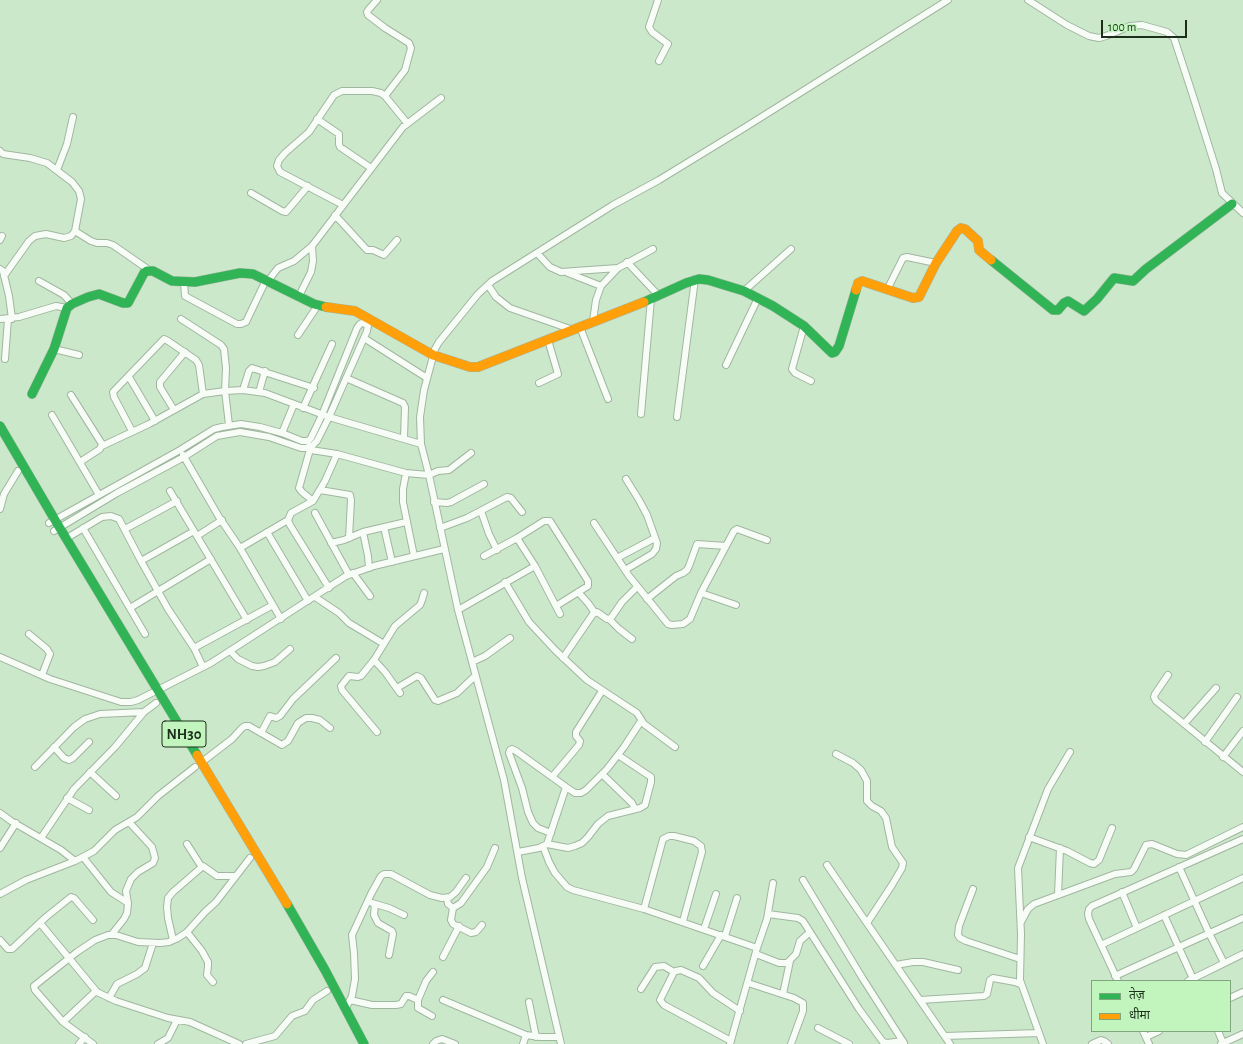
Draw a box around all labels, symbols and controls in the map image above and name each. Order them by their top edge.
scale bar [1103,12,1189,38]
text: 100 m [1108,21,1136,33]
road number: NH30 [162,721,206,747]
legend [1091,980,1231,1032]
text: तेज़ [1129,989,1145,1001]
text: धीमा [1129,1009,1150,1021]

